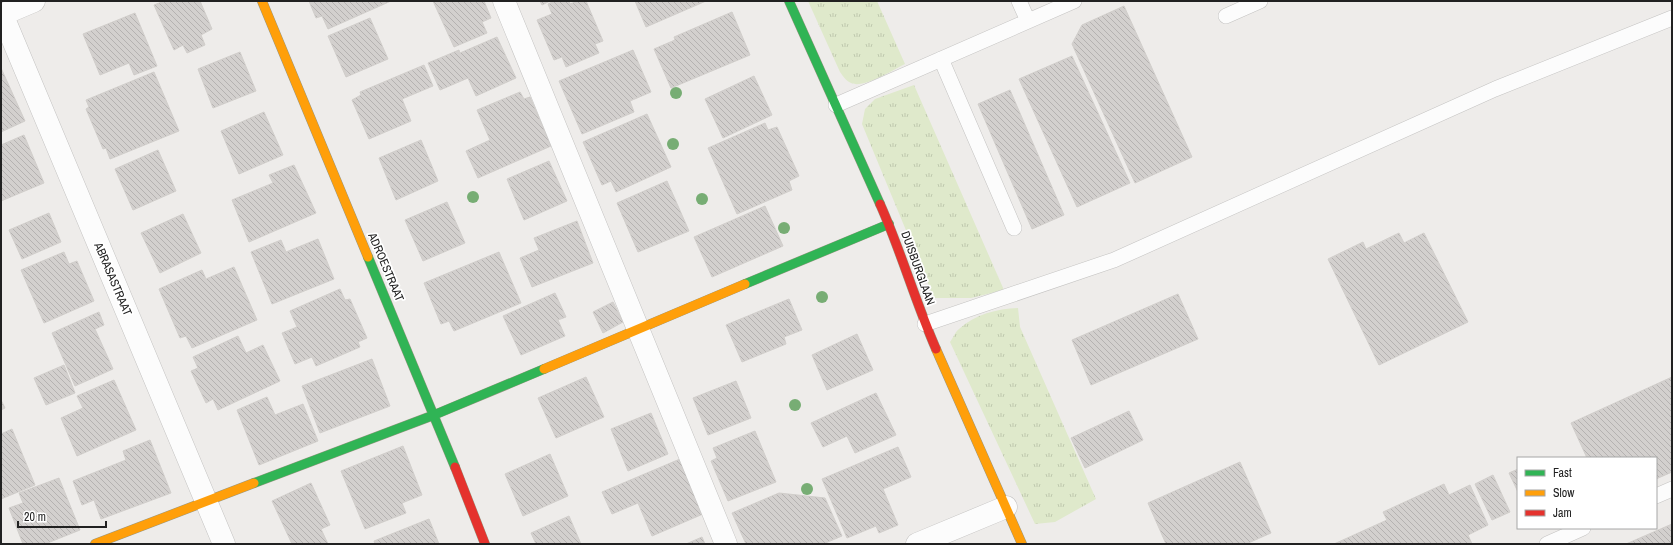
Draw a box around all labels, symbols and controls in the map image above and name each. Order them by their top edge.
street label: ADROESTRAAT [364,229,408,304]
street label: DUISBURGLAAN [897,229,939,307]
street label: ABRASASTRAAT [90,239,136,318]
legend [1517,457,1657,529]
text: Fast [1553,465,1572,481]
text: Slow [1553,485,1575,501]
scale bar [18,503,106,529]
text: Jam [1553,505,1572,521]
text: 20 m [24,509,46,525]

